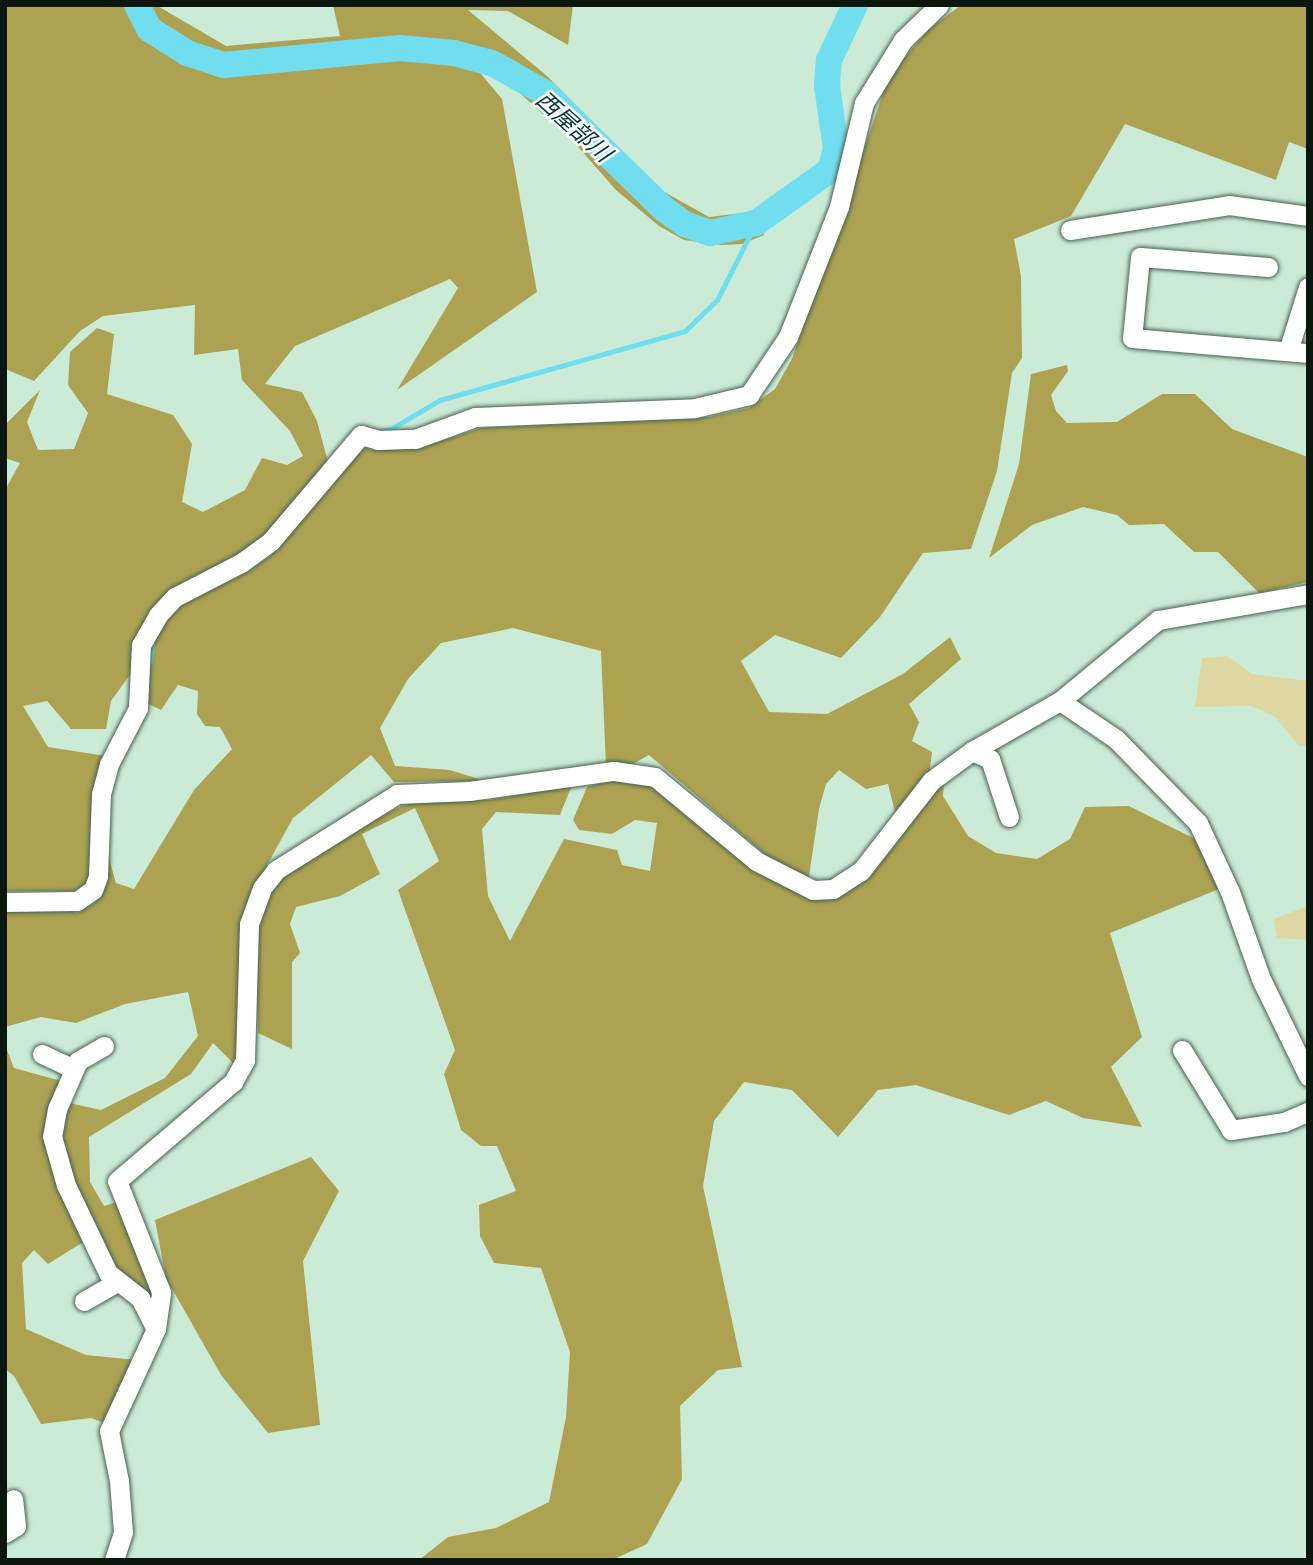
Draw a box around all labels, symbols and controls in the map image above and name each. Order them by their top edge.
water label: 西屋部川 [532,84,618,166]

